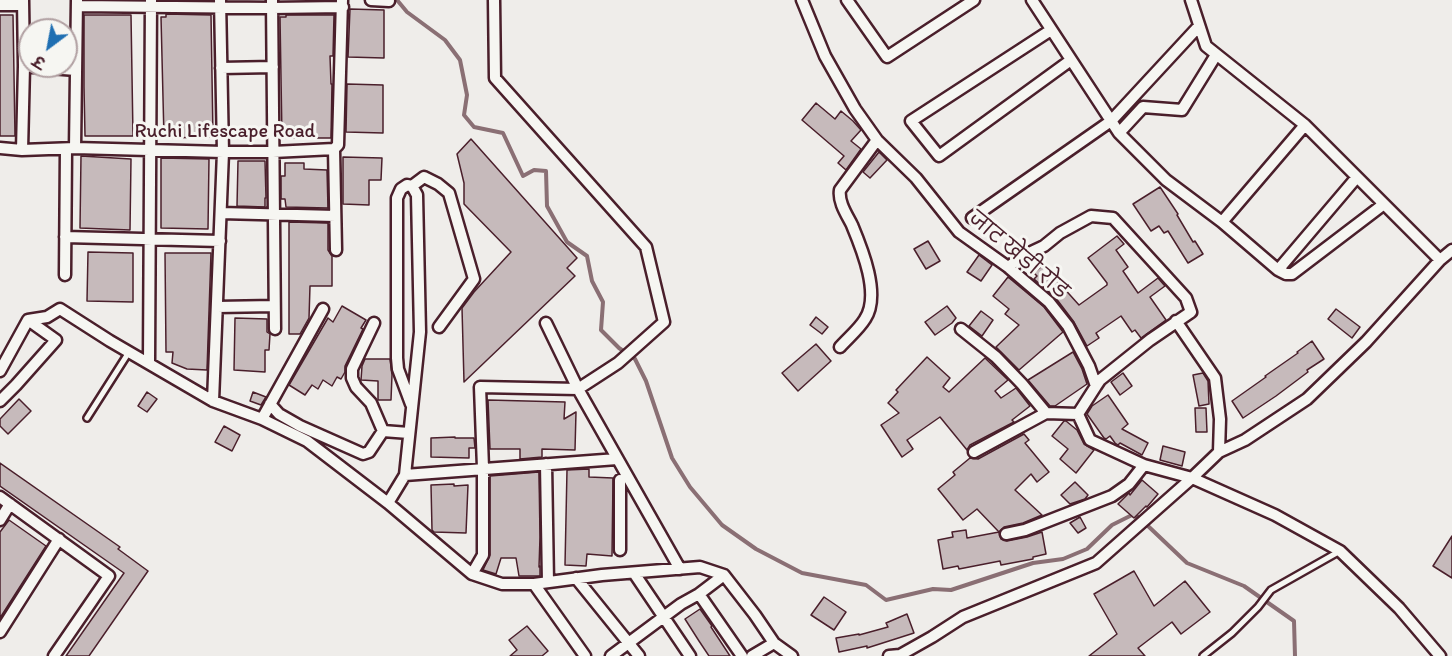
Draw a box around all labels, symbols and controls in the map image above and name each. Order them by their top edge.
north arrow [18,18,78,78]
text: उ [30,51,49,73]
street label: Ruchi Lifescape Road [134,120,316,144]
street label: जाट खेड़ी रोड [963,207,1073,305]

